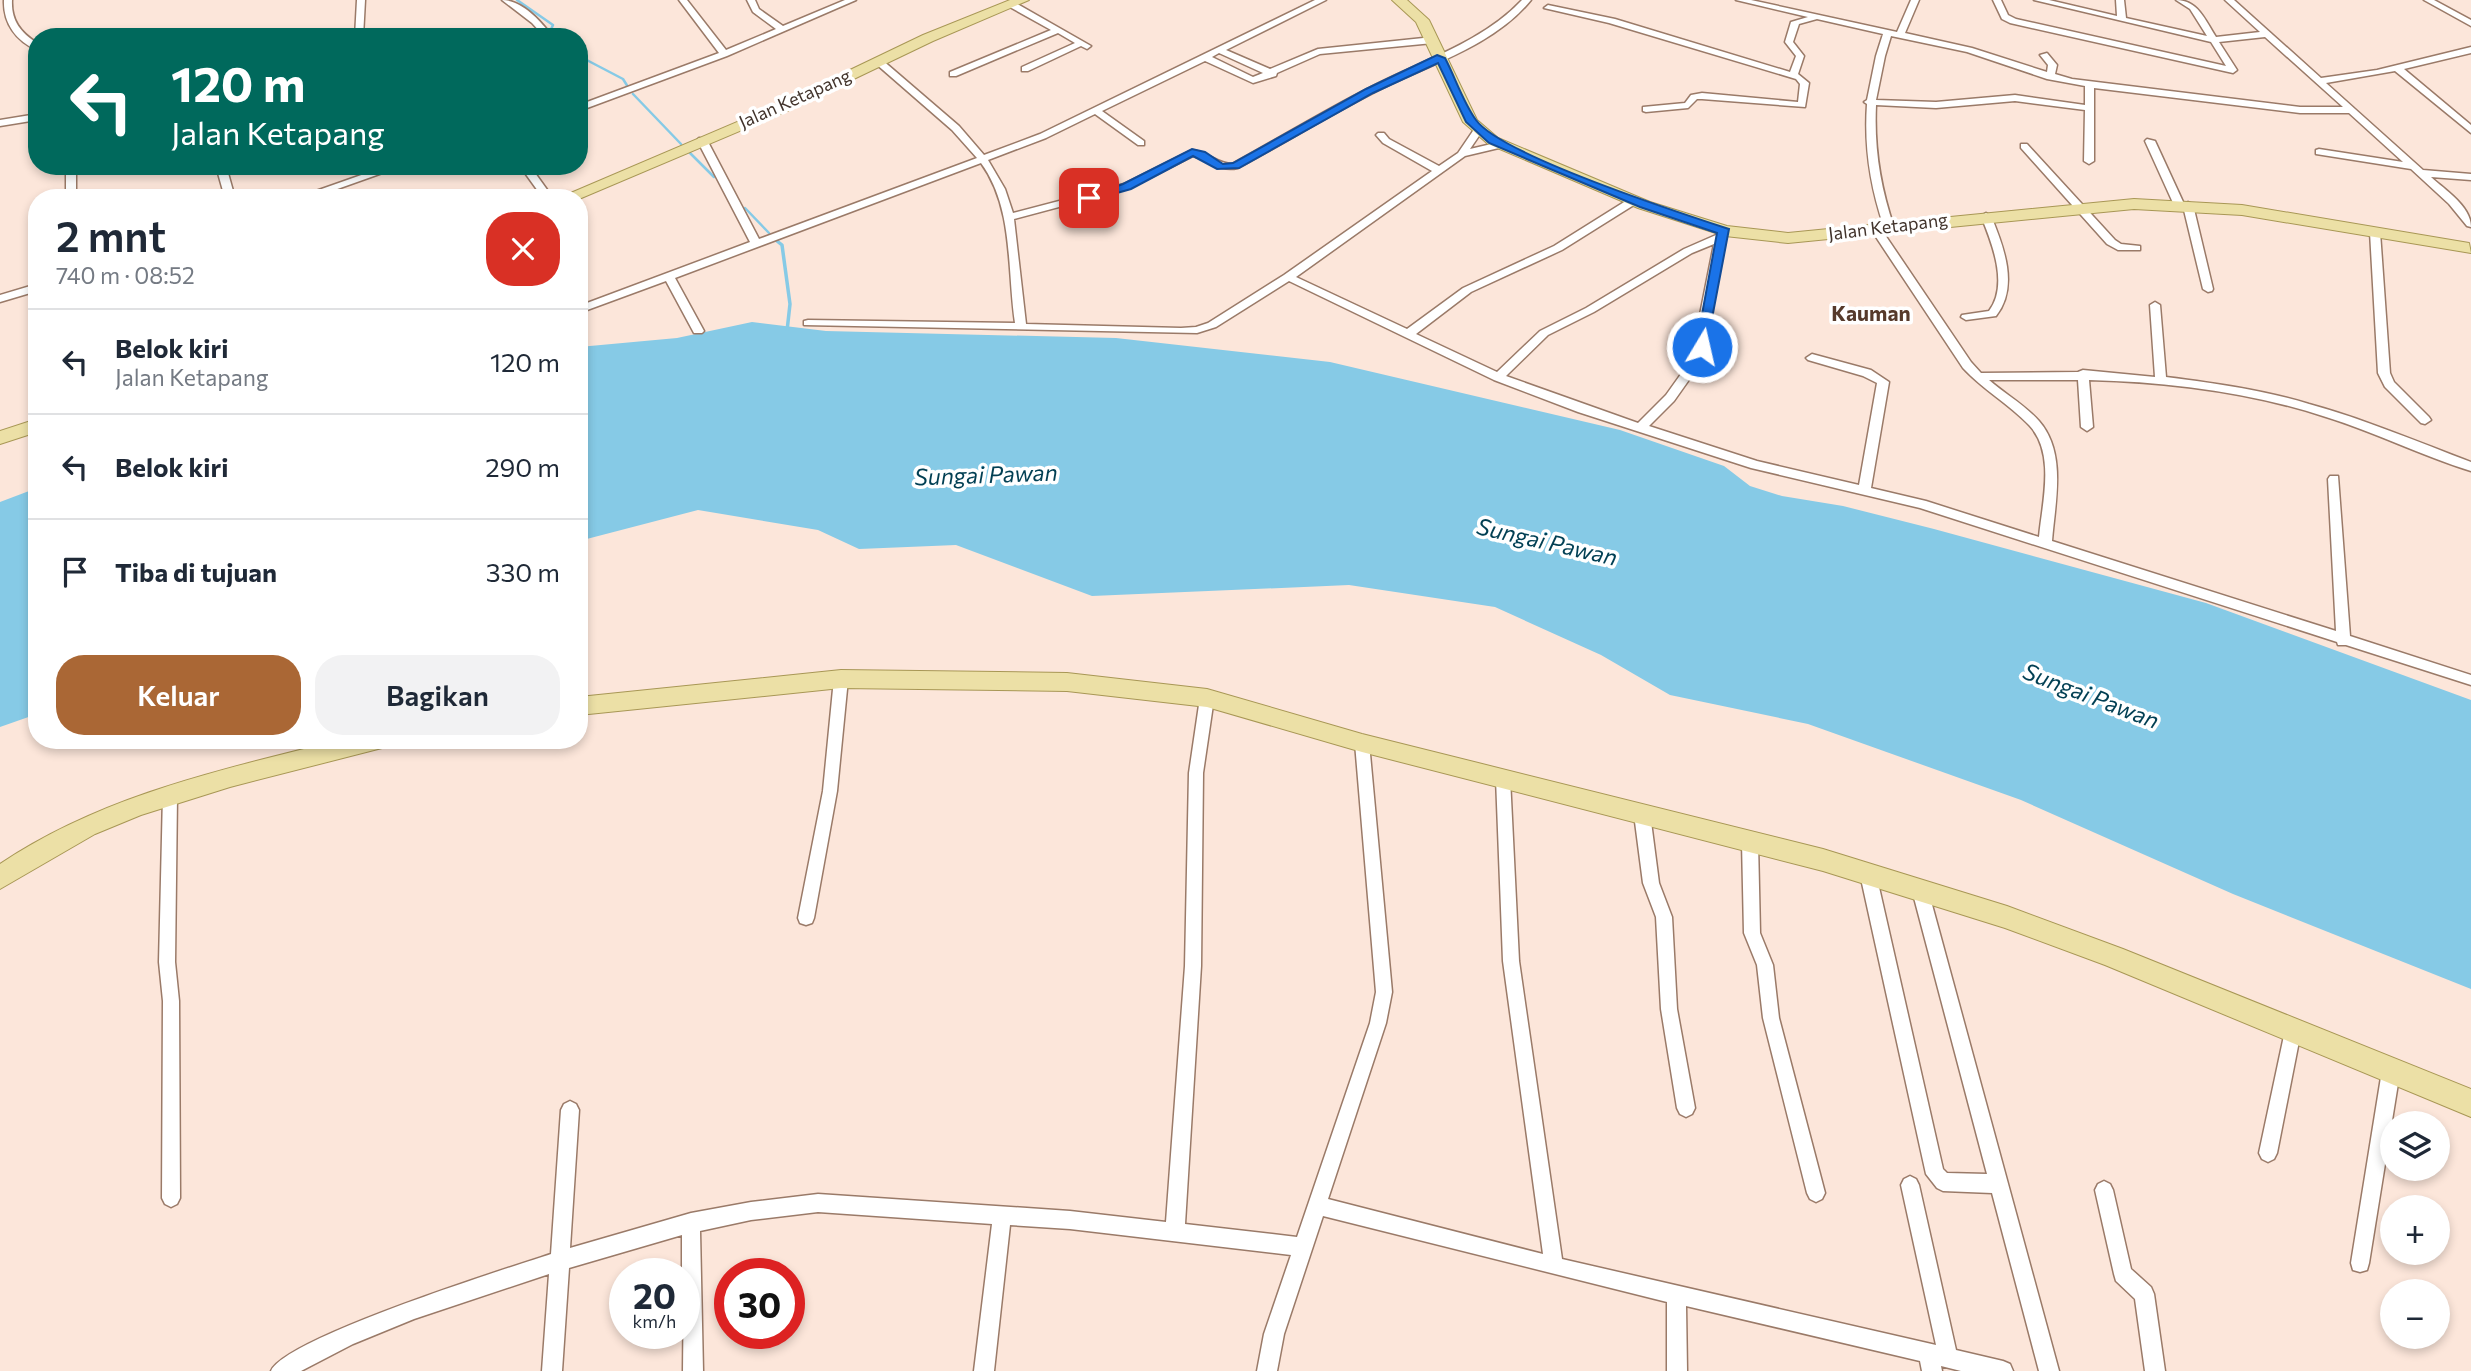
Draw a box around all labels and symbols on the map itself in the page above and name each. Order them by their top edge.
street label: Jalan Ketapang [735,64,854,133]
pin [1059,168,1119,228]
street label: Jalan Ketapang [1827,208,1949,244]
district label: Kauman [1831,300,1911,325]
position arrow [1665,310,1739,384]
water label: Sungai Pawan [914,458,1058,490]
water label: Sungai Pawan [1474,511,1620,571]
water label: Sungai Pawan [2019,656,2163,734]
speed limit sign: 30 [714,1258,805,1349]

